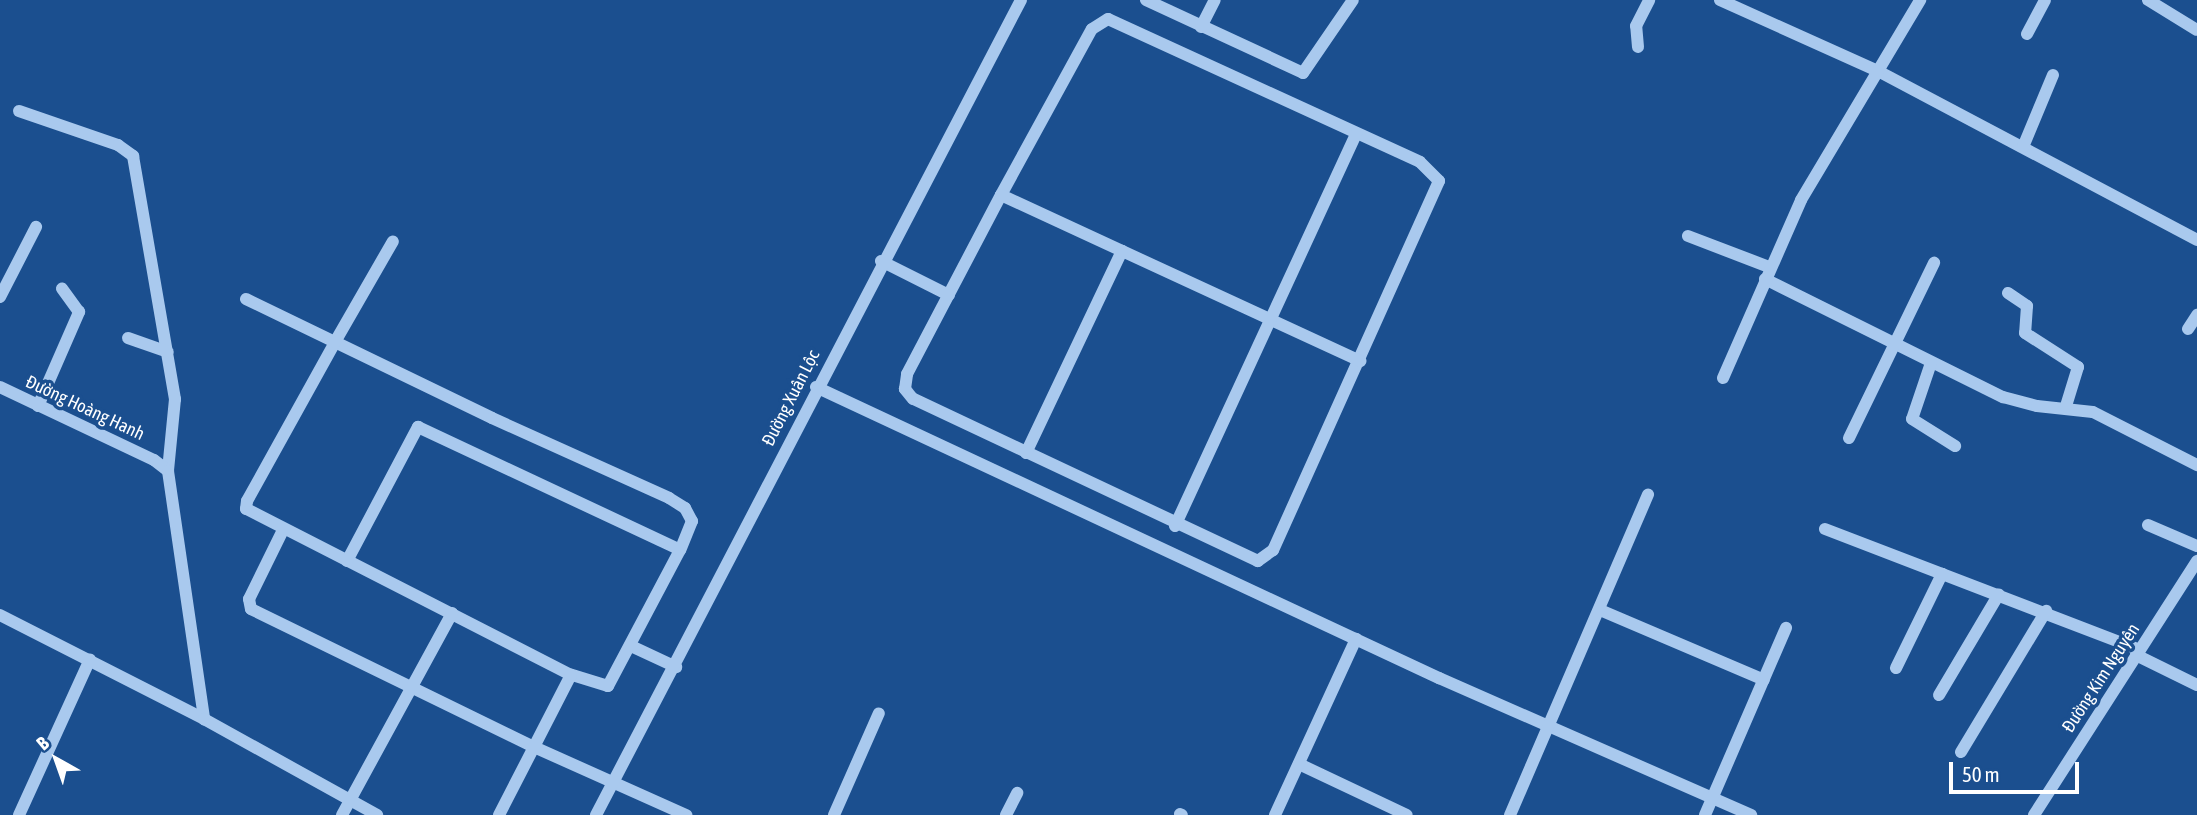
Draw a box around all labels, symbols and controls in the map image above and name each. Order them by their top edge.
street label: Đường Xuân Lộc [758,346,824,450]
street label: Đường Hoàng Hanh [22,371,148,445]
street label: Đường Kim Nguyên [2058,619,2144,737]
north arrow [21,724,91,794]
text: B [32,732,53,754]
scale bar [1952,748,2082,792]
text: 50 m [1962,762,2000,786]

